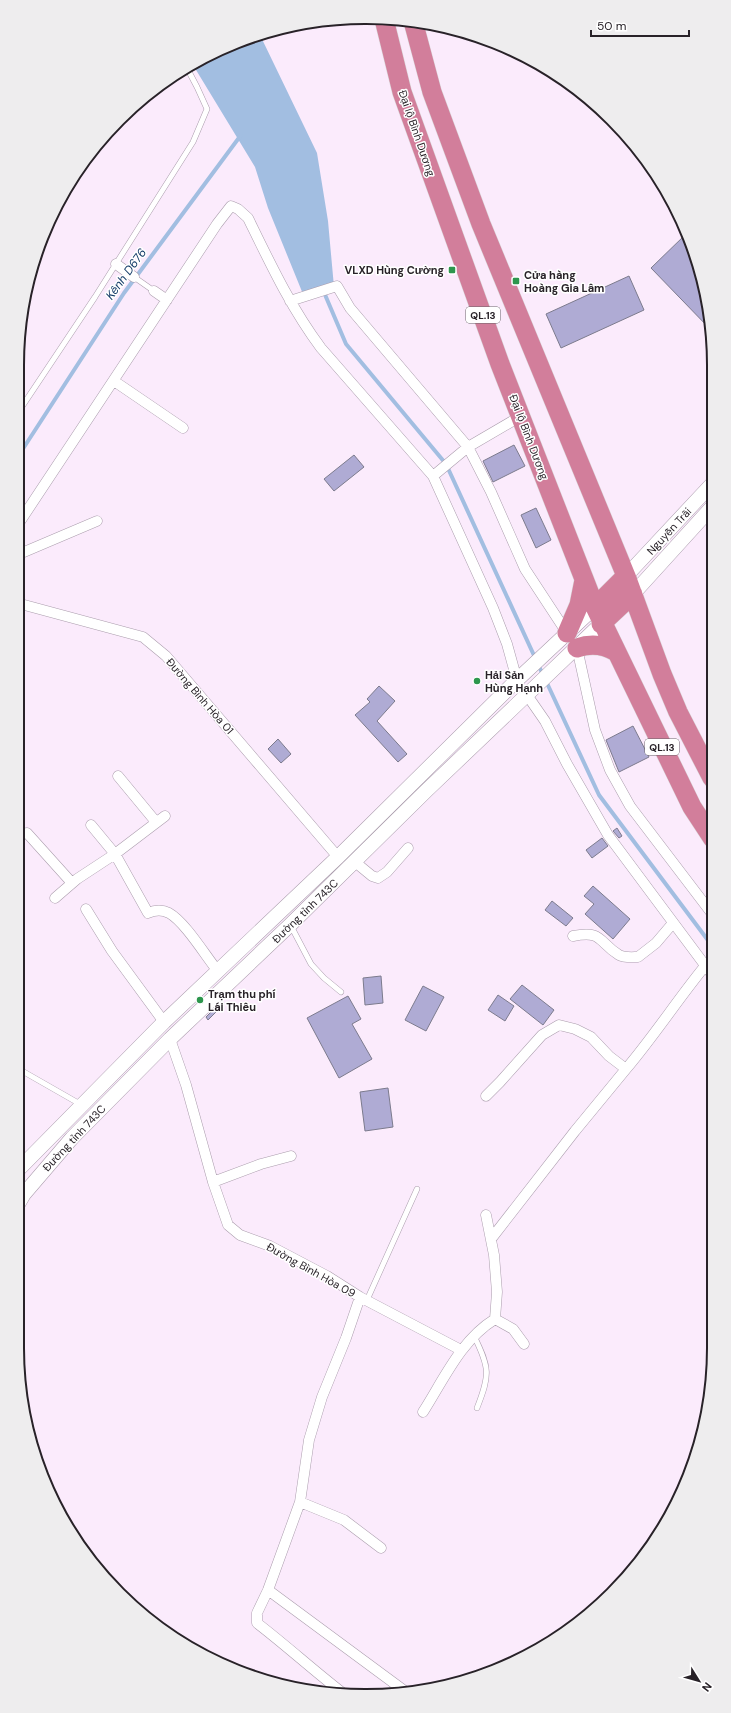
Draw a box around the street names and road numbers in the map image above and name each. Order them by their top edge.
street label: Đại lộ Bình Dương [396,88,438,178]
road number: QL.13 [466,307,500,323]
street label: Đại lộ Bình Dương [506,392,552,482]
street label: Nguyễn Trãi [644,505,694,557]
street label: Đường Bình Hòa 01 [163,655,237,737]
road number: QL.13 [645,739,679,755]
street label: Đường tỉnh 743C [269,876,341,946]
street label: Đường tỉnh 743C [39,1102,109,1174]
street label: Đường Bình Hòa 09 [264,1240,358,1300]

